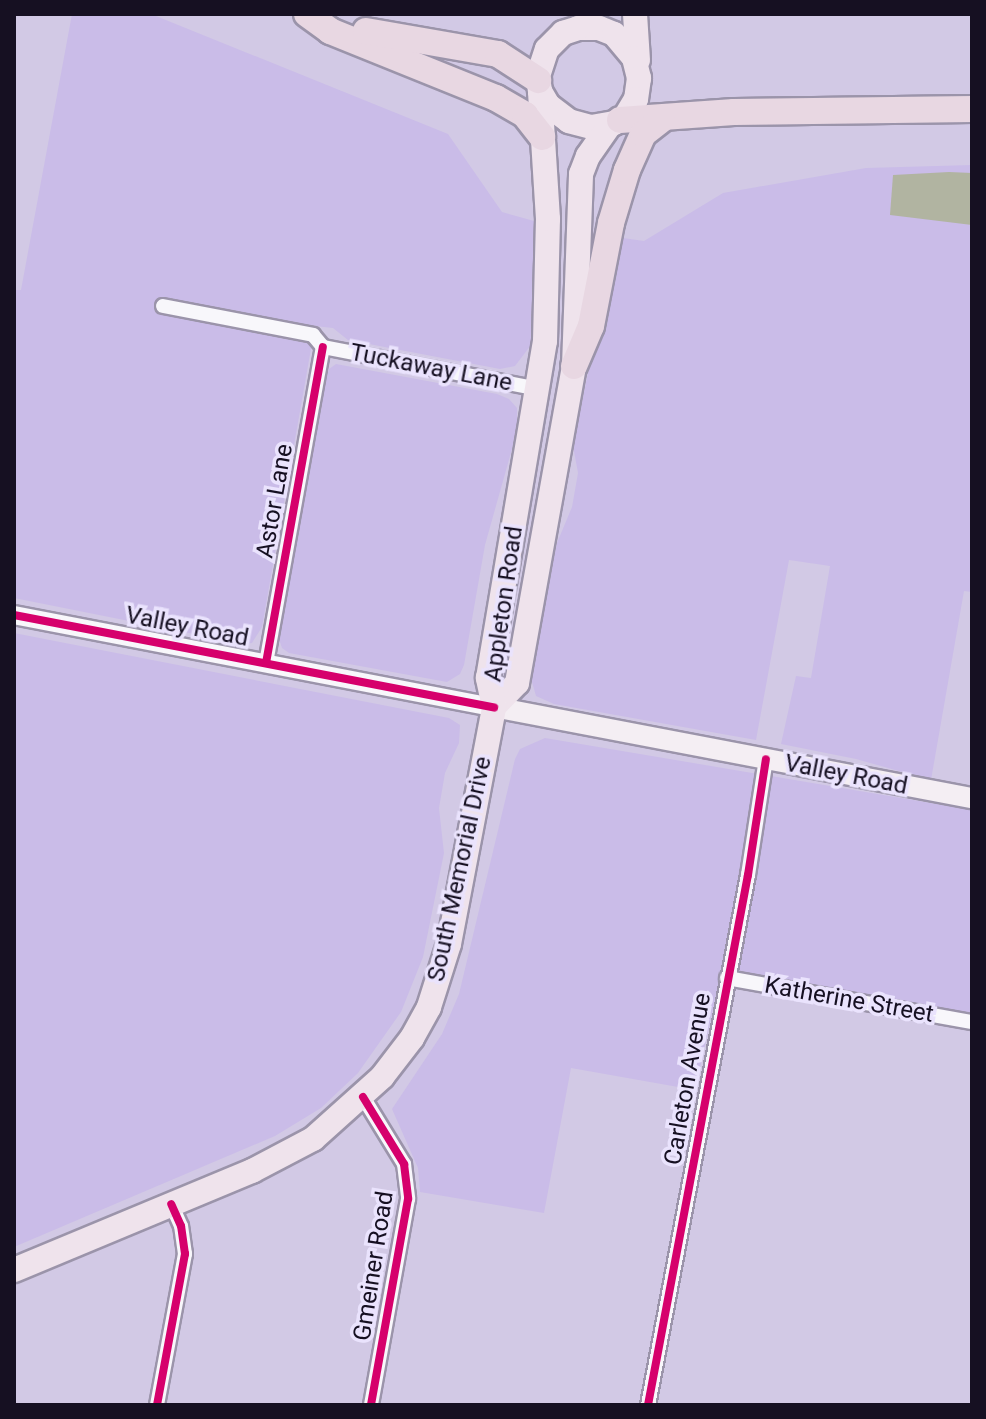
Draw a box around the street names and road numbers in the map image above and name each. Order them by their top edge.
street label: Tuckaway Lane [348,338,514,398]
street label: Astor Lane [251,442,299,560]
street label: Appleton Road [479,524,529,684]
street label: Valley Road [123,601,251,653]
street label: Valley Road [782,749,910,801]
street label: South Memorial Drive [422,754,498,984]
street label: Katherine Street [762,971,936,1029]
street label: Carleton Avenue [659,991,717,1167]
street label: Gmeiner Road [348,1189,400,1343]

